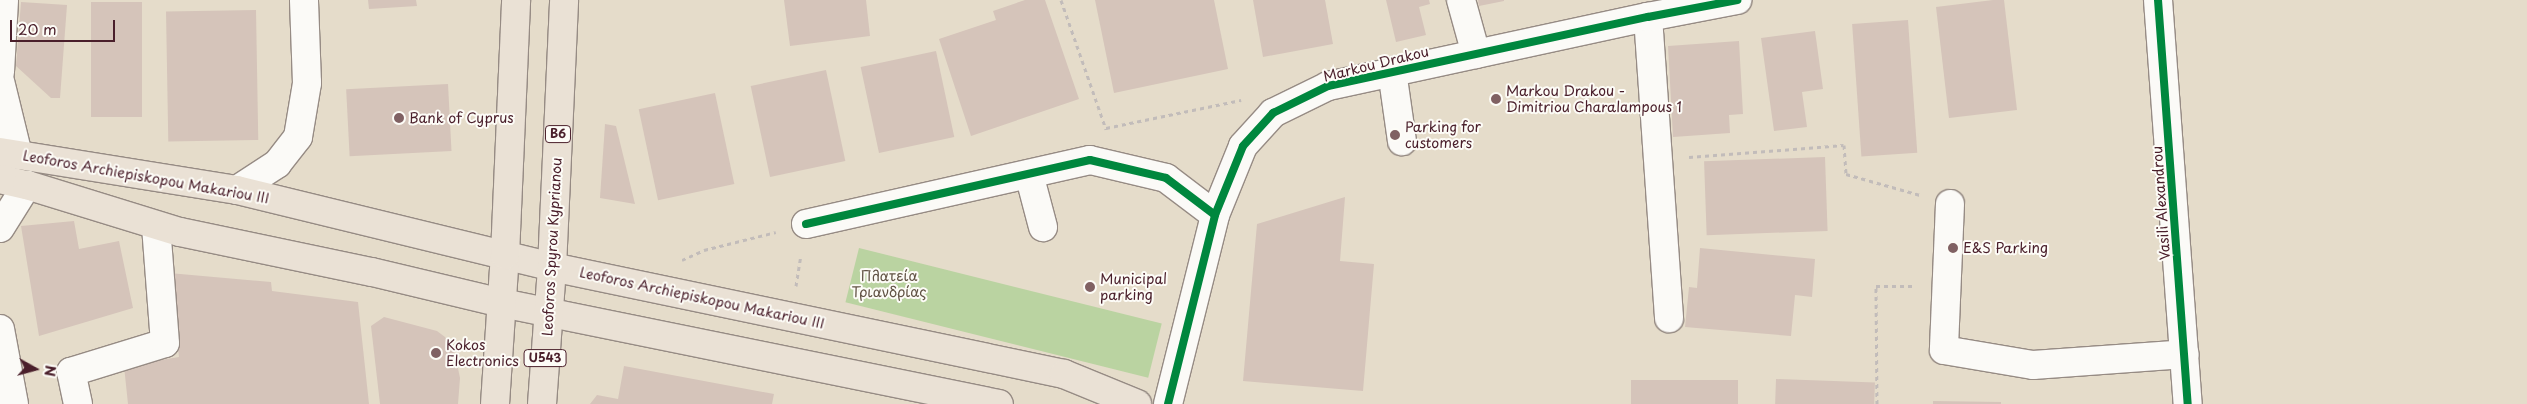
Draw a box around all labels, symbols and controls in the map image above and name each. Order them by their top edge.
scale bar [12,10,118,42]
text: 20 m [18,17,57,40]
street label: Markou Drakou [1322,43,1430,85]
place label: Markou Drakou - Dimitriou Charalampous 1 [1506,83,1683,115]
marker: Markou Drakou - Dimitriou Charalampous 1 [1490,93,1502,105]
place label: Bank of Cyprus [409,110,514,126]
marker: Bank of Cyprus [393,112,405,124]
place label: Parking for customers [1405,119,1482,152]
road number: B6 [544,125,572,144]
marker: Parking for customers [1389,129,1401,141]
street label: Vasili Alexandrou [2149,145,2173,261]
street label: Leoforos Archiepiskopou Makariou III [21,147,271,207]
street label: Leoforos Spyrou Kyprianou [539,157,565,337]
place label: E&S Parking [1963,240,2048,256]
marker: E&S Parking [1947,242,1959,254]
street label: Leoforos Archiepiskopou Makariou III [578,264,826,332]
park label: Πλατεία Τριανδρίας [851,268,927,300]
place label: Municipal parking [1100,271,1167,304]
marker: Municipal parking [1084,281,1096,293]
place label: Kokos Electronics [446,337,519,370]
north arrow [10,344,60,394]
marker: Kokos Electronics [430,347,442,359]
road number: U543 [522,348,568,368]
text: N [39,364,61,378]

